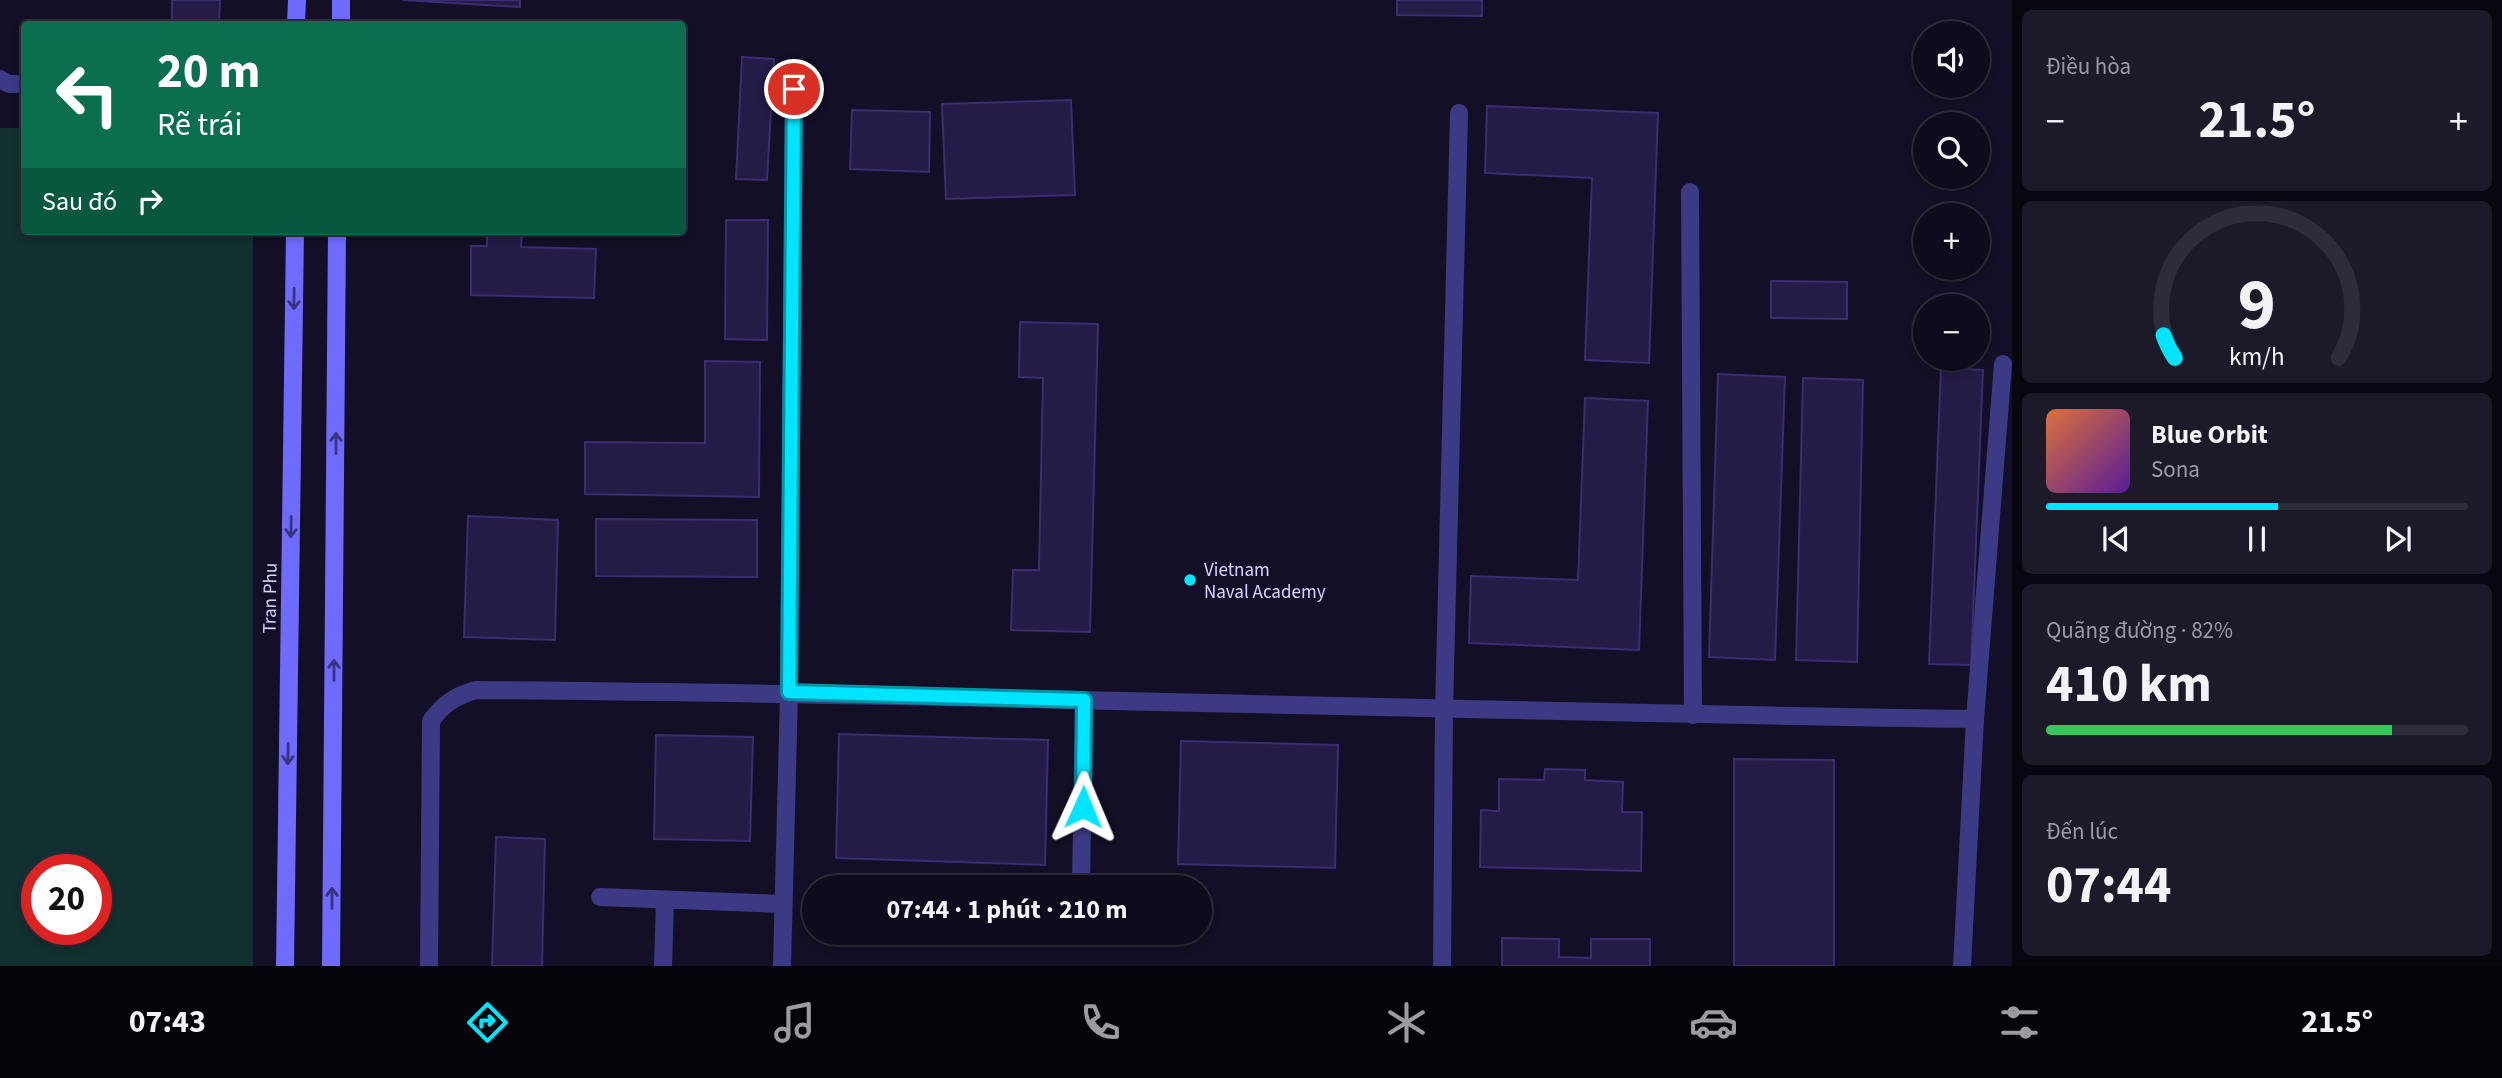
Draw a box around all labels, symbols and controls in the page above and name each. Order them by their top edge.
map controls [1913,21,1990,371]
button: sound [1913,21,1990,98]
text: 20 m [157,37,261,107]
icon: left [42,49,133,140]
text: Điều hòa [2046,50,2131,83]
pin [764,59,824,119]
icon: arrive [775,70,813,108]
text: 21.5° [2199,84,2315,158]
text: − [2046,95,2065,149]
text: + [2449,95,2468,149]
text: Rẽ trái [157,102,242,148]
button: search [1913,112,1990,189]
icon: right [131,182,169,220]
text: Sau đó [42,183,117,220]
button: + [1913,203,1990,280]
text: 9 [2238,253,2276,357]
one-way arrow [287,287,301,310]
button: − [1913,294,1990,371]
text: km/h [2229,339,2285,375]
text: Blue Orbit [2151,416,2268,453]
one-way arrow [329,432,342,455]
text: Sona [2151,453,2200,486]
one-way arrow [284,515,298,538]
icon: previous [2097,520,2135,558]
icon: pause [2238,520,2276,558]
icon: next [2379,520,2417,558]
place label: Vietnam Naval Academy [1204,557,1326,606]
street label: Tran Phu [256,562,285,634]
marker: Vietnam Naval Academy [1182,572,1198,588]
text: Quãng đường · 82% [2046,614,2233,647]
text: 410 km [2046,648,2212,722]
one-way arrow [327,659,341,682]
one-way arrow [281,742,295,765]
position arrow [1046,770,1120,844]
text: Đến lúc [2046,815,2118,848]
text: 07:44 [2046,849,2171,923]
speed limit sign: 20 [21,854,112,945]
one-way arrow [325,887,339,910]
text: 07:44 · 1 phút · 210 m [886,891,1128,928]
icon: directions [463,998,512,1047]
icon: music [770,998,819,1047]
icon: phone [1076,998,1125,1047]
icon: climate [1382,998,1431,1047]
icon: car [1689,998,1738,1047]
icon: filters [1995,998,2044,1047]
text: 07:43 [129,999,206,1045]
text: 21.5° [2301,999,2373,1045]

